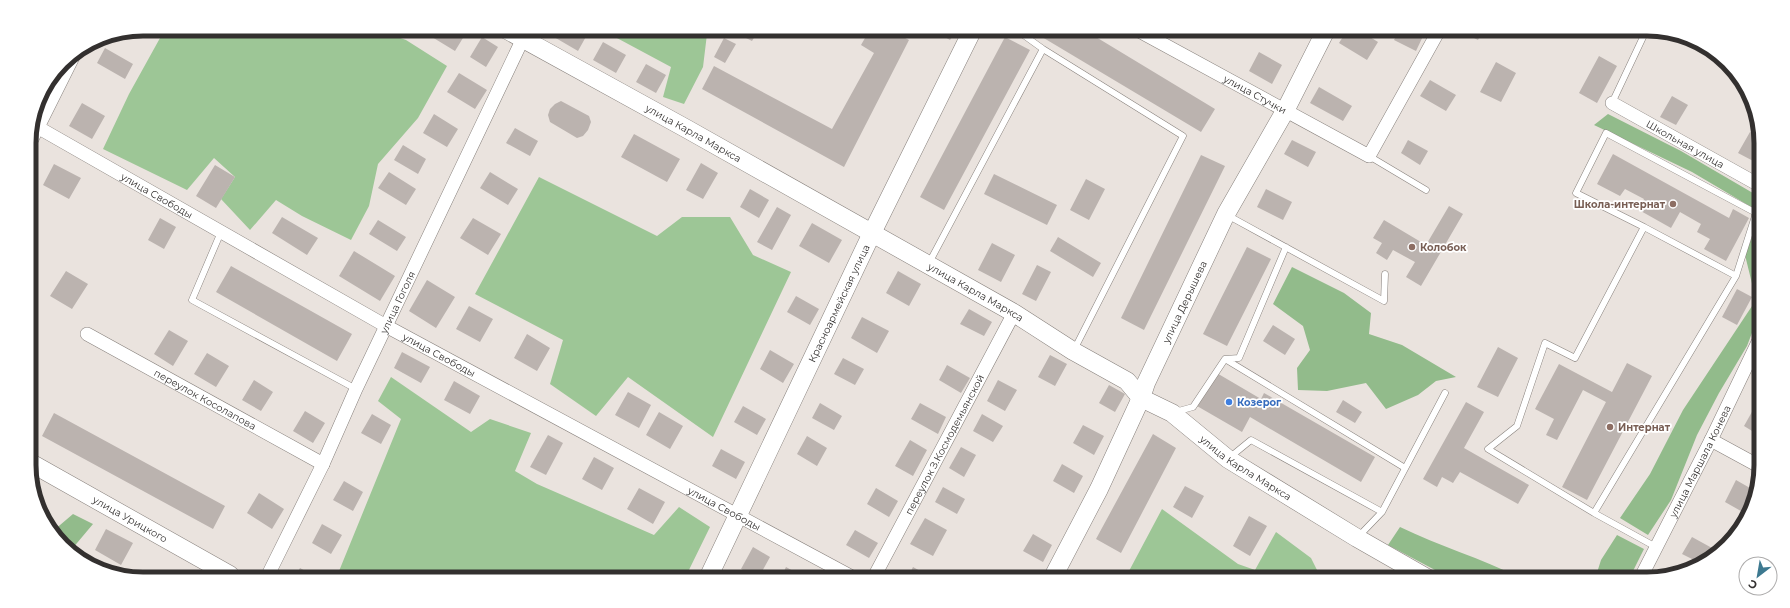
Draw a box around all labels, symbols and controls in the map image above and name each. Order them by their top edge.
street label: улица Стучки [1220,71,1289,117]
street label: улица Карла Маркса [642,101,744,165]
street label: Школьная улица [1644,117,1727,171]
street label: улица Свободы [118,169,195,221]
place label: Школа-интернат [1574,198,1666,211]
marker: Школа-интернат [1668,199,1678,209]
place label: Колобок [1420,241,1467,254]
street label: Красноармейская улица [805,242,872,364]
marker: Колобок [1407,242,1417,252]
street label: улица Дерышева [1159,258,1209,346]
street label: улица Карла Маркса [925,259,1026,324]
street label: улица Гоголя [376,269,418,337]
street label: улица Свободы [400,329,478,380]
street label: переулок Косолапова [152,366,259,432]
street label: переулок З.Космодемьянской [902,372,987,517]
place label: Козерог [1237,396,1282,409]
marker: Козерог [1224,397,1234,407]
street label: улица Маршала Конева [1666,403,1733,521]
place label: Интернат [1618,421,1671,434]
marker: Интернат [1605,422,1615,432]
street label: улица Карла Маркса [1197,432,1294,503]
street label: улица Свободы [685,483,763,533]
street label: улица Урицкого [90,492,170,545]
north arrow [1738,556,1778,596]
text: С [1746,577,1760,593]

